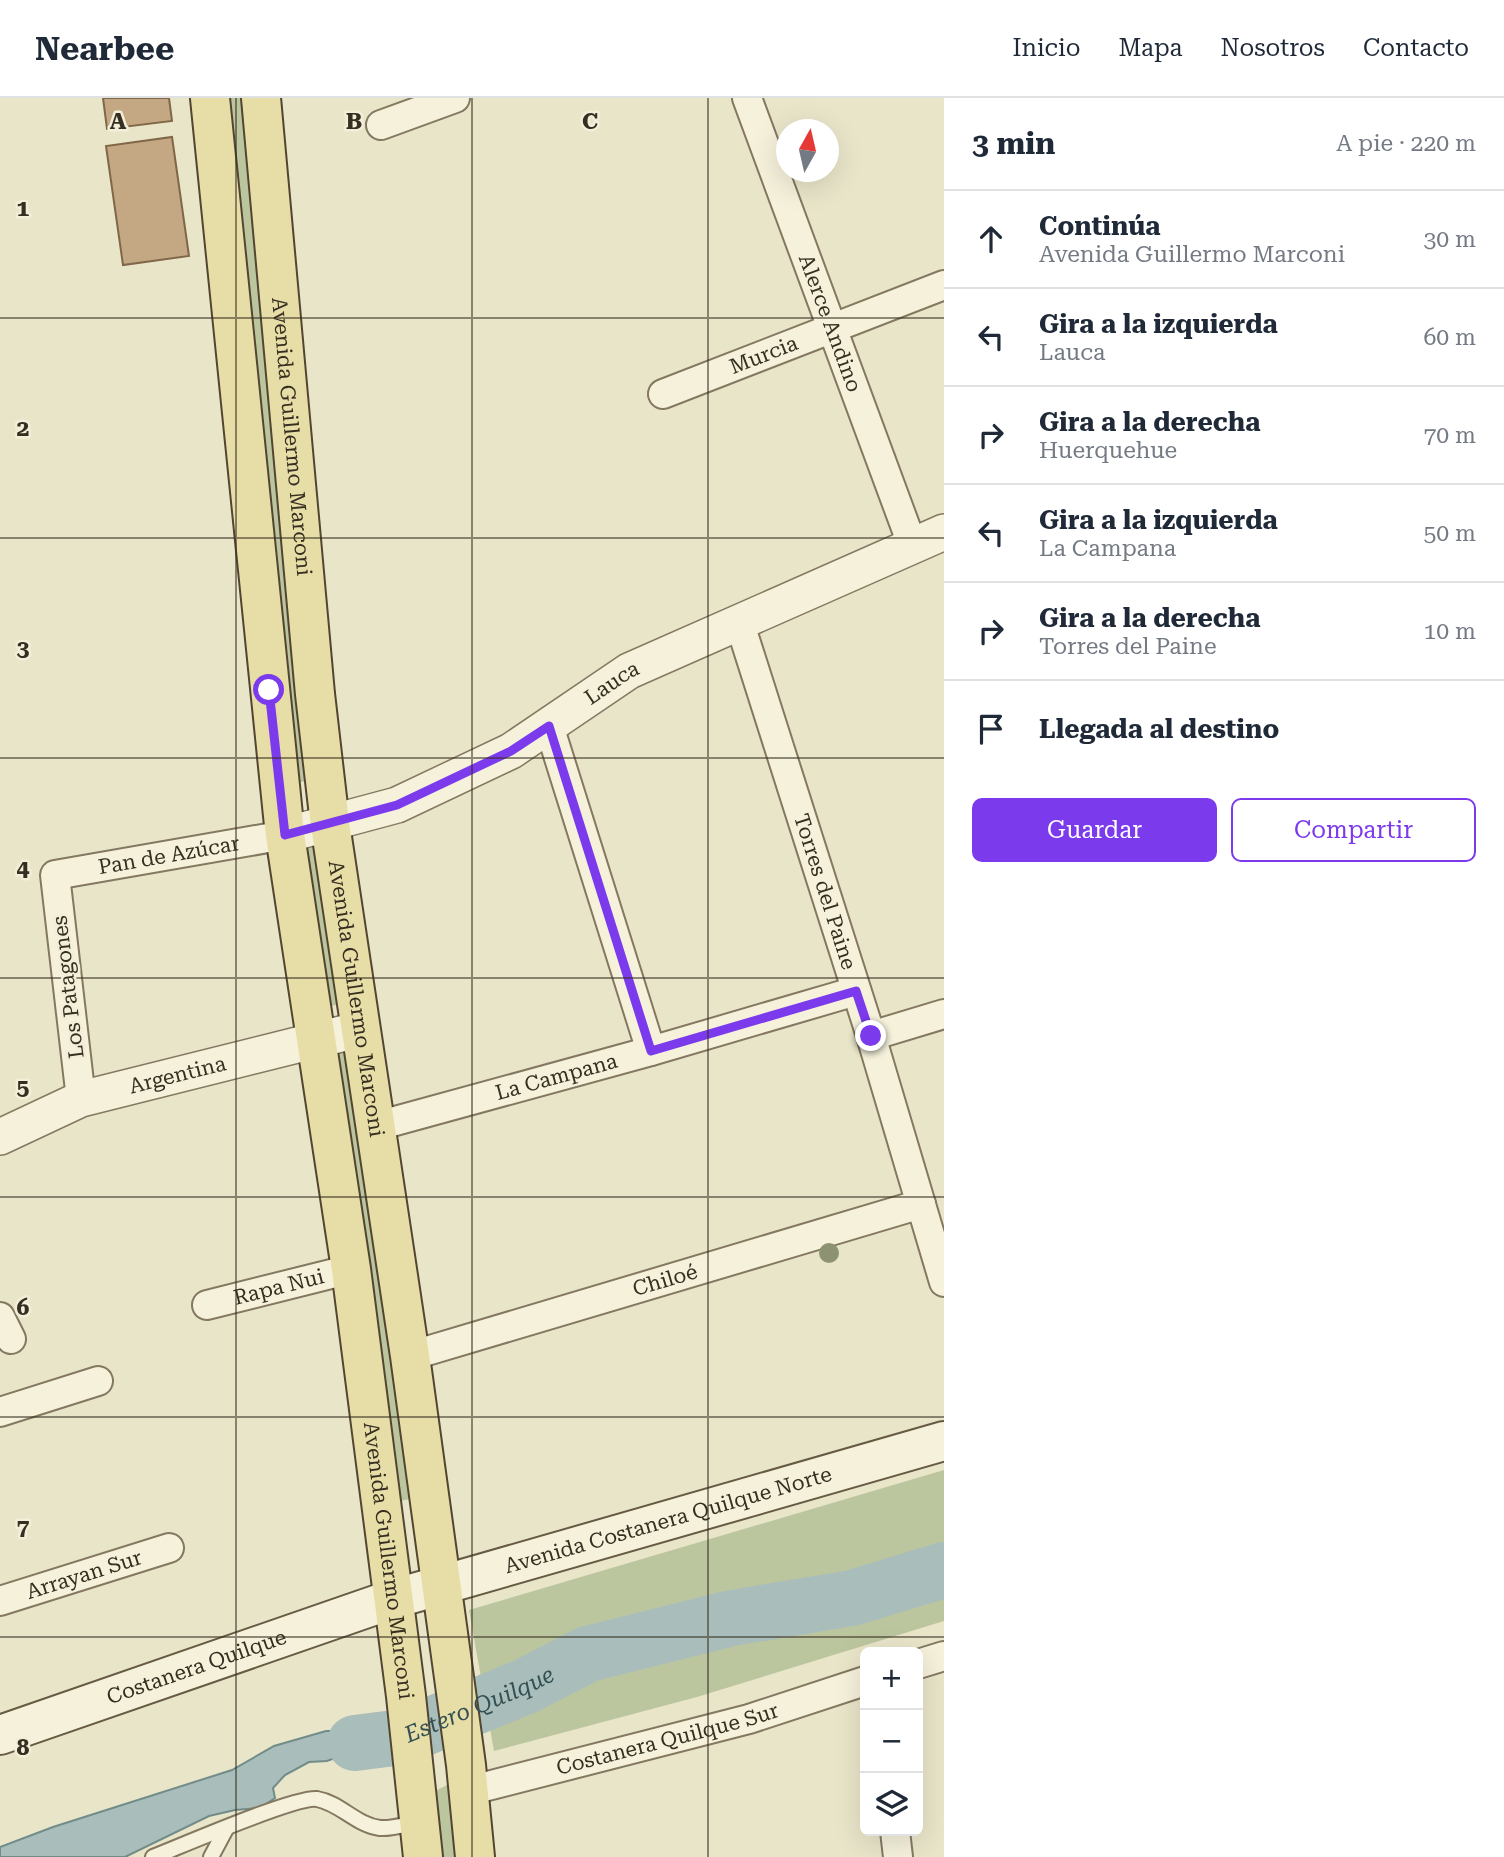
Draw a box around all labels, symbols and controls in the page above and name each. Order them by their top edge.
text: Nearbee [35,29,174,68]
text: Inicio [1012,34,1080,62]
text: Mapa [1118,34,1183,62]
text: Nosotros [1221,34,1325,62]
text: Contacto [1363,34,1469,62]
text: A [110,108,127,135]
text: B [346,108,362,135]
text: C [582,108,598,135]
north arrow [776,119,839,182]
text: 3 min [972,126,1055,161]
text: A pie · 220 m [1336,130,1476,157]
text: 1 [17,195,30,222]
text: Continúa [1039,211,1161,241]
icon: ahead [972,220,1010,258]
text: 30 m [1423,226,1476,253]
text: Avenida Guillermo Marconi [1039,241,1345,268]
street label: Alerce Andino [794,251,867,395]
street label: Avenida Guillermo Marconi [267,296,316,577]
text: Gira a la izquierda [1039,309,1278,339]
icon: left [972,318,1010,356]
text: 60 m [1423,324,1476,351]
street label: Murcia [726,331,802,379]
text: Lauca [1039,339,1106,366]
text: Gira a la derecha [1039,407,1260,437]
text: 2 [17,415,29,442]
icon: right [972,416,1010,454]
text: 70 m [1423,422,1476,449]
text: Huerquehue [1039,437,1177,464]
text: Gira a la izquierda [1039,505,1278,535]
icon: left [972,514,1010,552]
text: 50 m [1423,520,1476,547]
text: La Campana [1039,535,1176,562]
text: Gira a la derecha [1039,603,1260,633]
icon: right [972,612,1010,650]
text: 10 m [1423,618,1476,645]
text: Torres del Paine [1039,633,1217,660]
text: 3 [17,635,30,662]
street label: Lauca [580,656,643,710]
route start [253,674,284,705]
icon: arrive [972,710,1010,748]
text: Llegada al destino [1039,714,1279,744]
button: Guardar [972,798,1217,862]
button: Compartir [1231,798,1476,862]
street label: Torres del Paine [789,811,861,973]
street label: Pan de Azúcar [96,831,242,879]
text: 4 [17,855,30,882]
street label: Avenida Guillermo Marconi [324,859,389,1139]
street label: Los Patagones [47,914,89,1060]
route end [855,1020,886,1051]
street label: La Campana [493,1049,621,1105]
street label: Argentina [127,1051,229,1099]
text: 5 [17,1074,30,1101]
street label: Chiloé [630,1259,700,1301]
street label: Rapa Nui [231,1264,327,1310]
text: 6 [17,1294,30,1321]
street label: Avenida Guillermo Marconi [359,1421,418,1701]
street label: Avenida Costanera Quilque Norte [502,1462,834,1578]
text: 7 [17,1514,30,1541]
street label: Arrayan Sur [23,1545,145,1604]
street label: Costanera Quilque [104,1625,290,1709]
map controls [860,1647,923,1836]
button: + [860,1647,923,1710]
water label: Estero Quilque [399,1661,559,1749]
street label: Costanera Quilque Sur [554,1698,782,1780]
button: − [860,1710,923,1773]
text: 8 [17,1734,30,1761]
button: layers [860,1773,923,1836]

